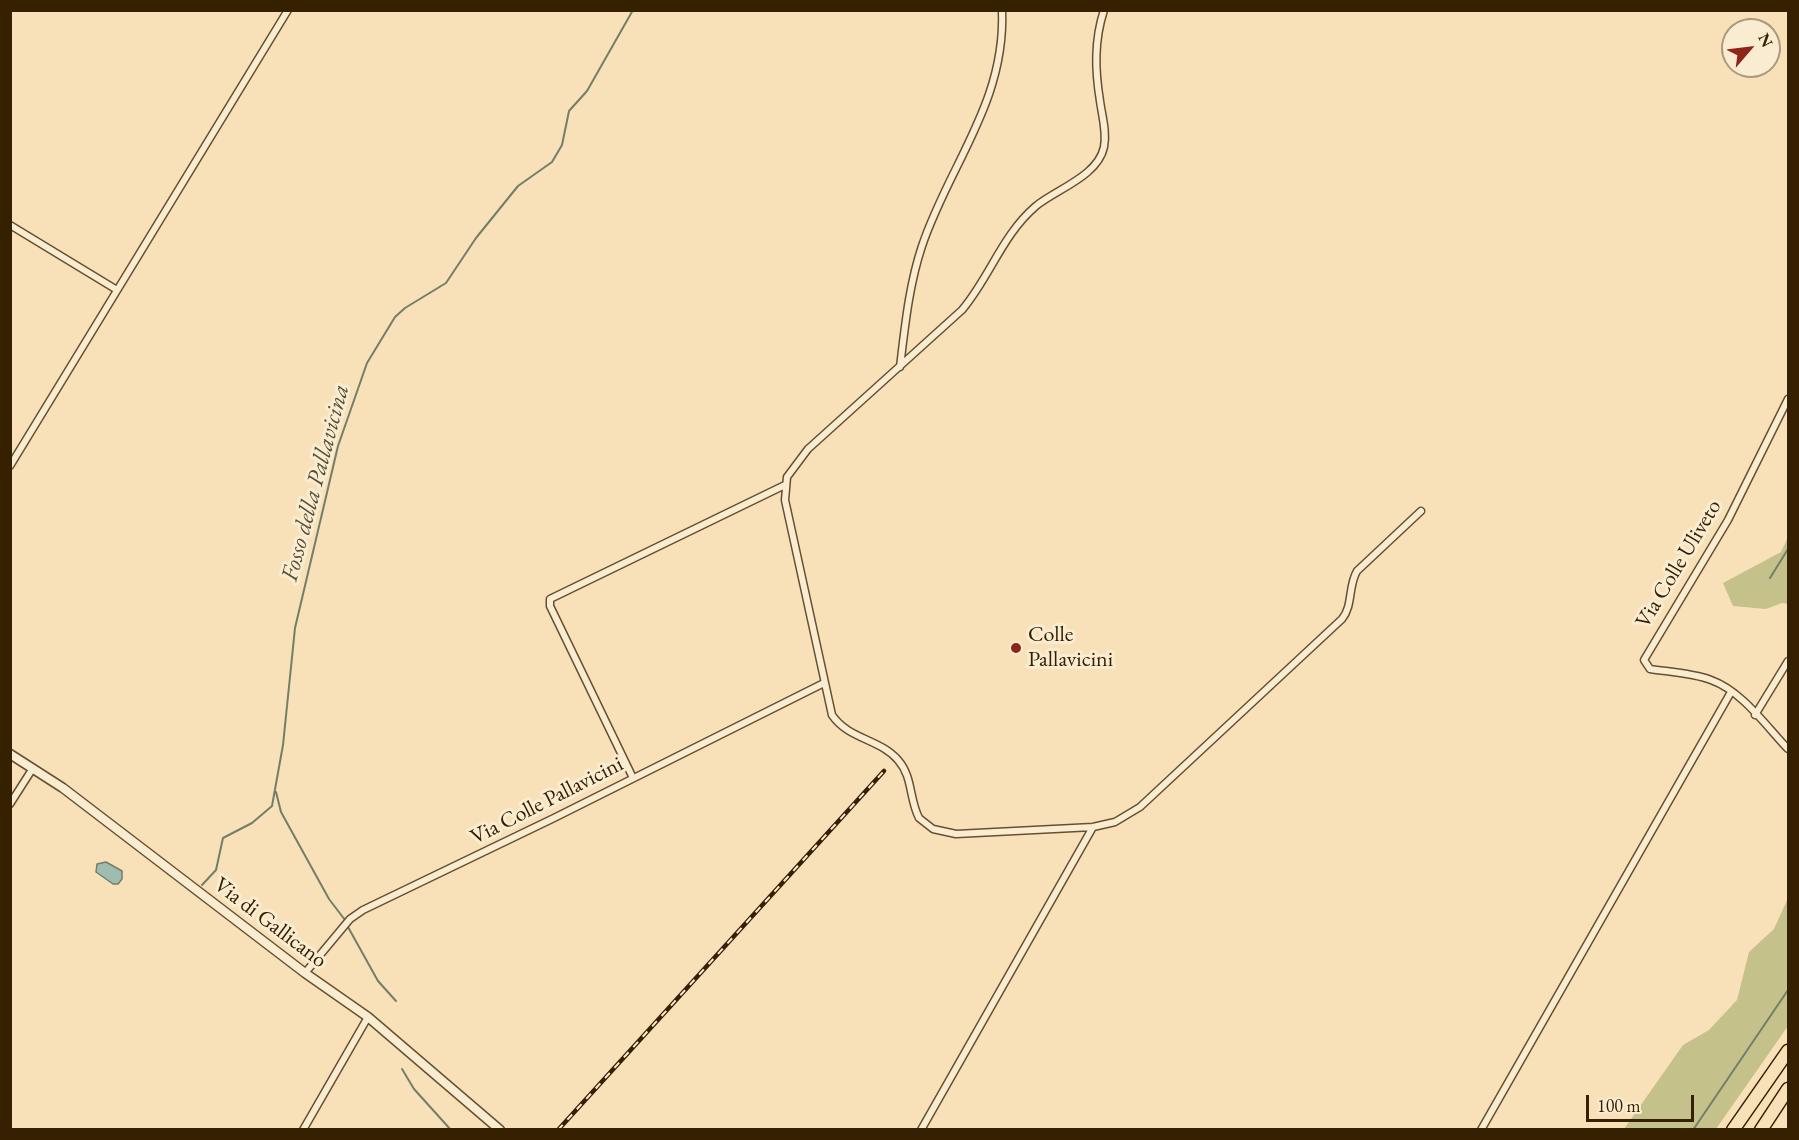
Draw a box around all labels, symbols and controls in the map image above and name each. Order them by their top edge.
north arrow [1721,18,1781,78]
text: N [1753,30,1778,51]
water label: Fosso della Pallavicina [276,382,356,584]
street label: Via Colle Uliveto [1630,495,1728,633]
place label: Colle Pallavicini [1028,622,1113,674]
marker: Colle Pallavicini [1009,641,1023,655]
street label: Via Colle Pallavicini [466,751,628,851]
street label: Via di Gallicano [208,872,332,974]
scale bar [1589,1083,1697,1121]
text: 100 m [1597,1094,1641,1117]

